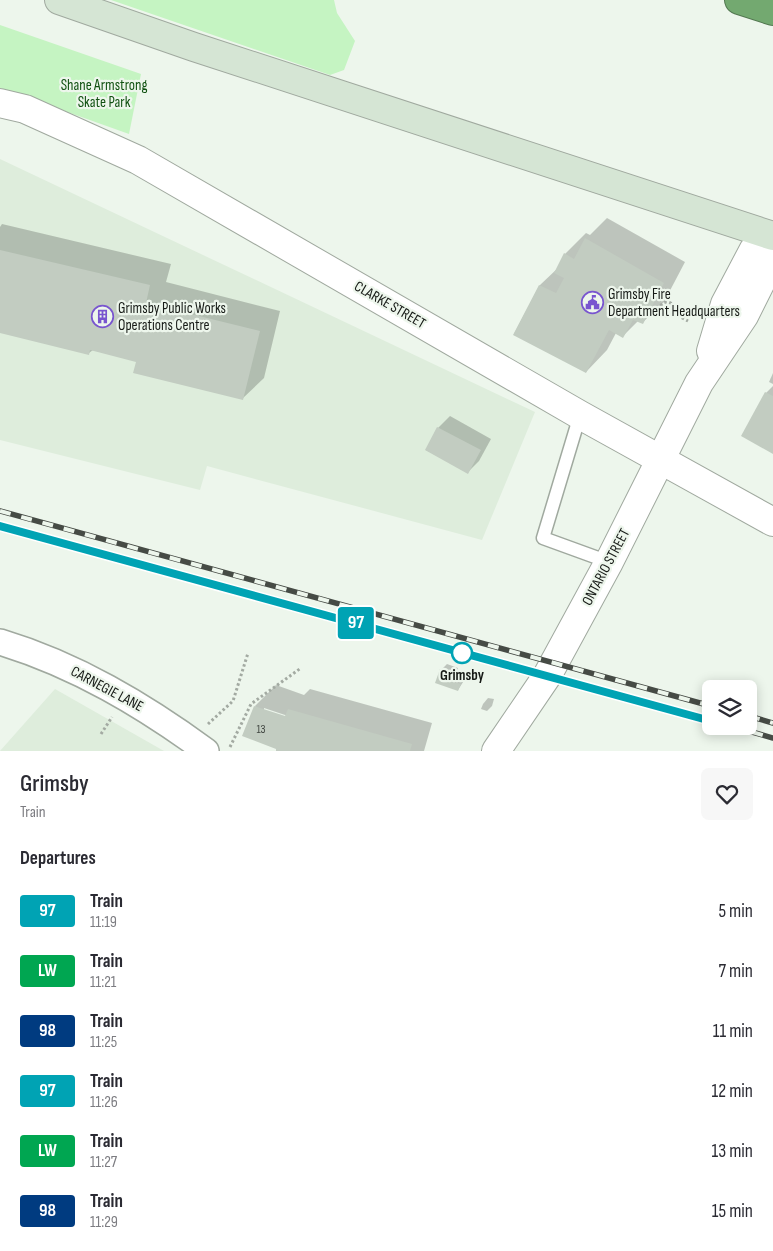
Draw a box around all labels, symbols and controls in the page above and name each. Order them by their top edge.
park label: Shane Armstrong Skate Park [61,76,147,112]
street label: CLARKE STREET [351,277,429,333]
place label: Grimsby Fire Department Headquarters [608,285,740,321]
public building icon: Grimsby Fire Department Headquarters [580,291,604,315]
place label: Grimsby Public Works Operations Centre [118,299,226,335]
building icon: Grimsby Public Works Operations Centre [90,305,114,329]
street label: ONTARIO STREET [578,525,634,609]
line badge: 97 [334,607,378,639]
text: 97 [348,612,364,633]
marker: Grimsby [451,642,473,664]
street label: CARNEGIE LANE [68,662,146,716]
place label: Grimsby [440,666,485,685]
map controls [702,680,757,735]
button: layers [702,680,757,735]
house number: 13 [256,722,266,737]
button: heart [701,768,753,820]
text: Grimsby [20,769,89,798]
text: Train [20,803,46,822]
text: Departures [20,847,96,870]
text: Train [90,890,123,913]
text: 97 [39,900,56,921]
text: 5 min [718,900,753,923]
text: 11:19 [90,913,117,932]
text: Train [90,950,123,973]
text: LW [38,960,57,981]
text: 7 min [719,960,753,983]
text: 11:21 [90,973,116,992]
text: Train [90,1010,123,1033]
text: 98 [39,1020,56,1041]
text: 11 min [713,1020,753,1043]
text: 11:25 [90,1033,117,1052]
text: Train [90,1070,123,1093]
text: 97 [39,1080,56,1101]
text: 12 min [711,1080,753,1103]
text: 11:26 [90,1093,118,1112]
text: Train [90,1130,123,1153]
text: LW [38,1140,57,1161]
text: 13 min [712,1140,753,1163]
text: 11:27 [90,1153,117,1172]
text: Train [90,1190,123,1213]
text: 98 [39,1200,56,1221]
text: 15 min [712,1200,753,1223]
text: 11:29 [90,1213,118,1232]

